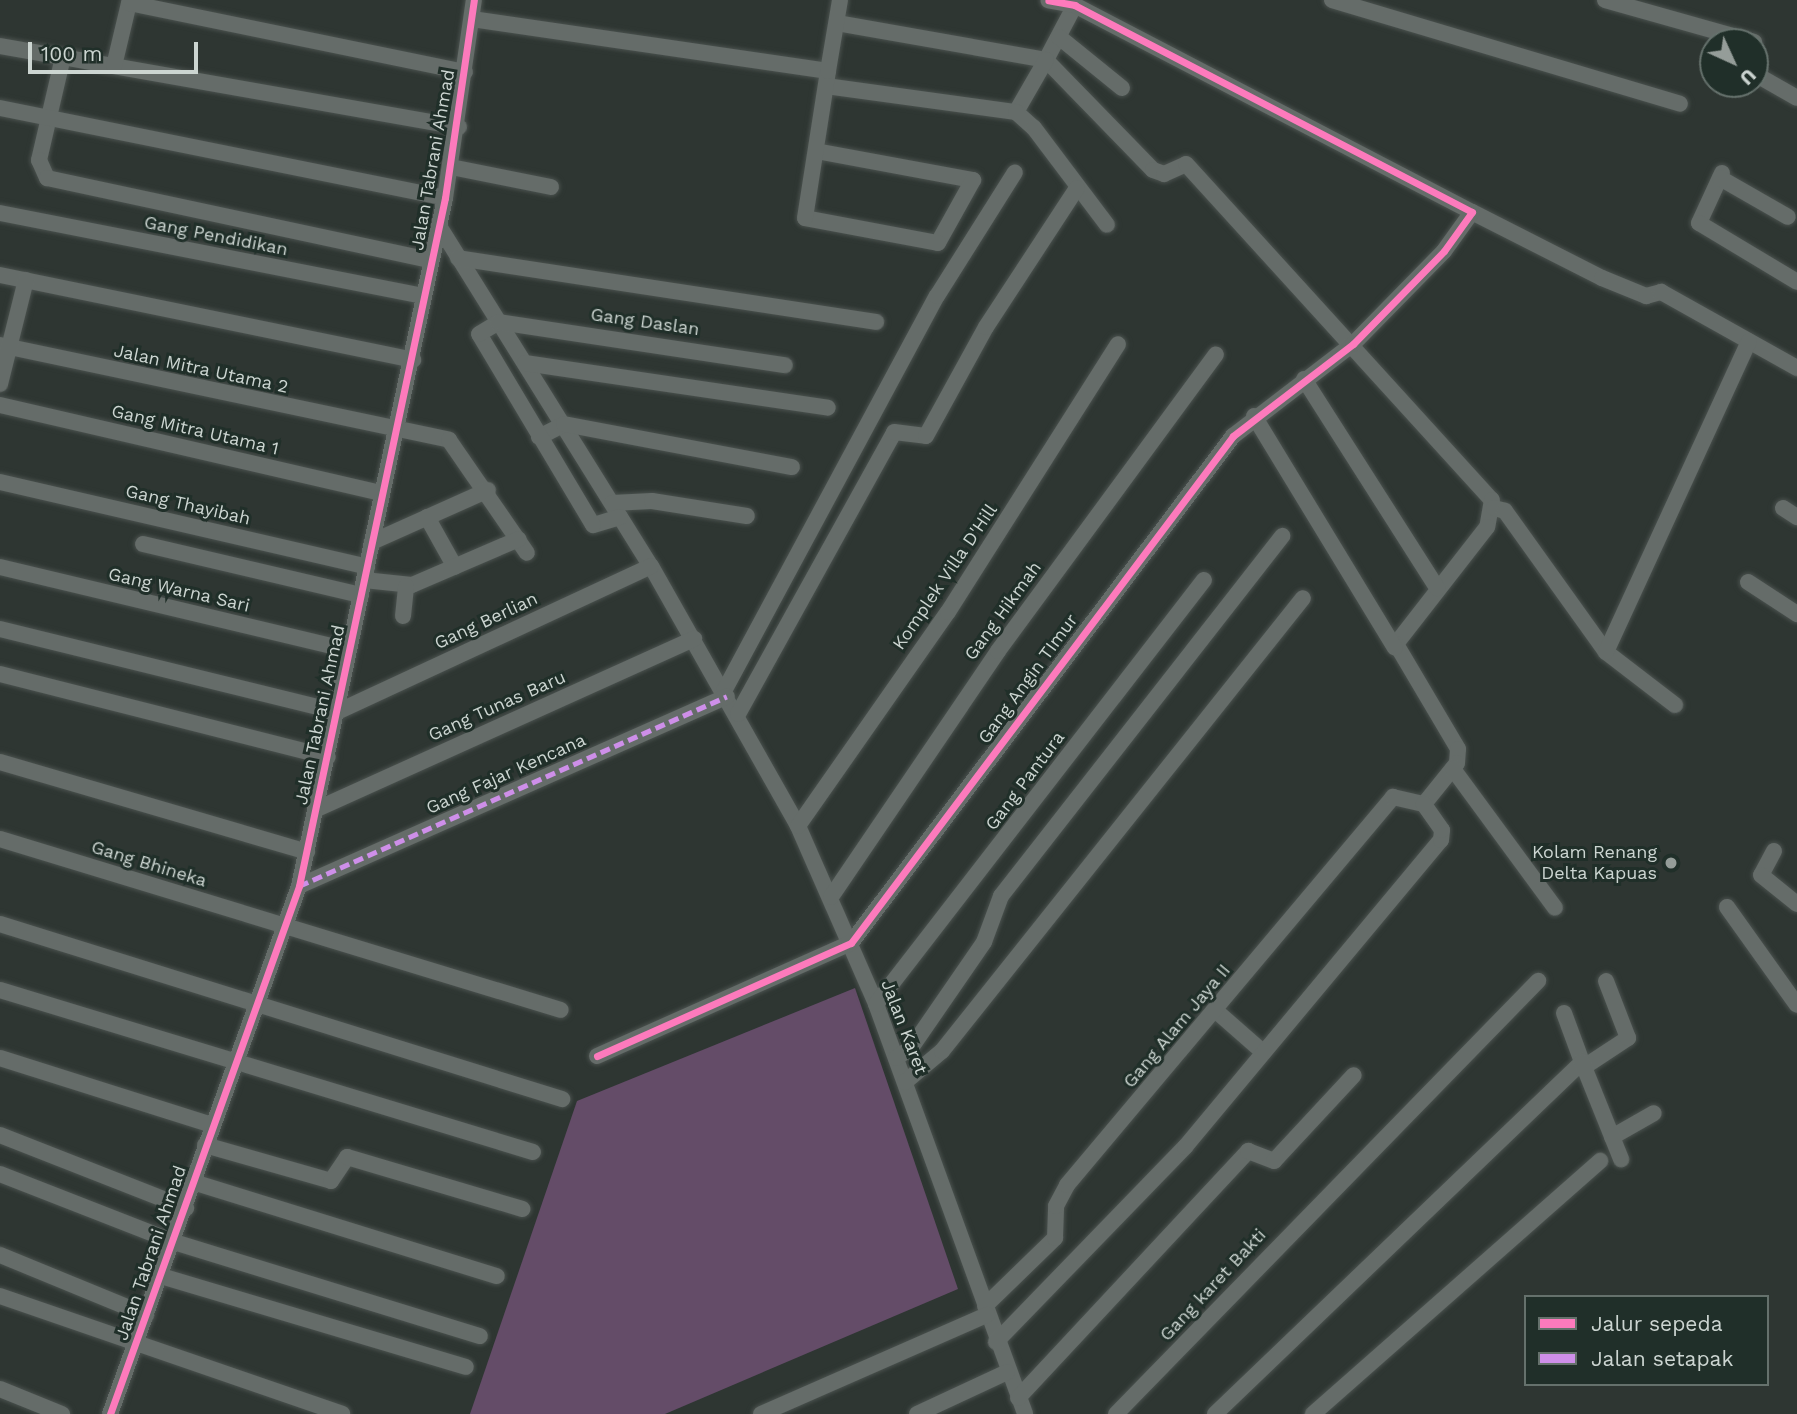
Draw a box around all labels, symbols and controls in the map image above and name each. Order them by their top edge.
scale bar [32,28,201,72]
north arrow [1699,28,1769,98]
text: 100 m [41,41,103,66]
text: U [1735,64,1761,90]
street label: Jalan Tabrani Ahmad [406,67,460,253]
street label: Gang Pendidikan [142,211,290,261]
street label: Gang Daslan [589,304,701,340]
street label: Jalan Mitra Utama 2 [111,340,291,398]
street label: Gang Mitra Utama 1 [109,400,281,460]
street label: Gang Thayibah [123,480,253,530]
street label: Komplek Villa D'Hill [888,499,1002,655]
street label: Gang Hikmah [960,557,1046,665]
street label: Gang Warna Sari [106,563,252,617]
street label: Gang Berlian [431,588,541,654]
street label: Gang Angin TImur [973,609,1083,749]
street label: Jalan Tabrani Ahmad [290,622,350,808]
street label: Gang Tunas Baru [425,666,569,746]
street label: Gang Pantura [981,727,1069,835]
street label: Gang Fajar Kencana [423,729,589,819]
street label: Gang Bhineka [89,836,209,892]
place label: Kolam Renang Delta Kapuas [1532,842,1657,884]
marker: Kolam Renang Delta Kapuas [1663,855,1679,871]
street label: Gang Alam Jaya II [1118,959,1236,1093]
street label: Jalan Karet [876,977,932,1077]
street label: Jalan Tabrani Ahmad [111,1162,191,1344]
street label: Gang karet Bakti [1155,1224,1271,1346]
legend [1524,1295,1769,1386]
text: Jalur sepeda [1591,1311,1723,1336]
text: Jalan setapak [1591,1346,1733,1371]

